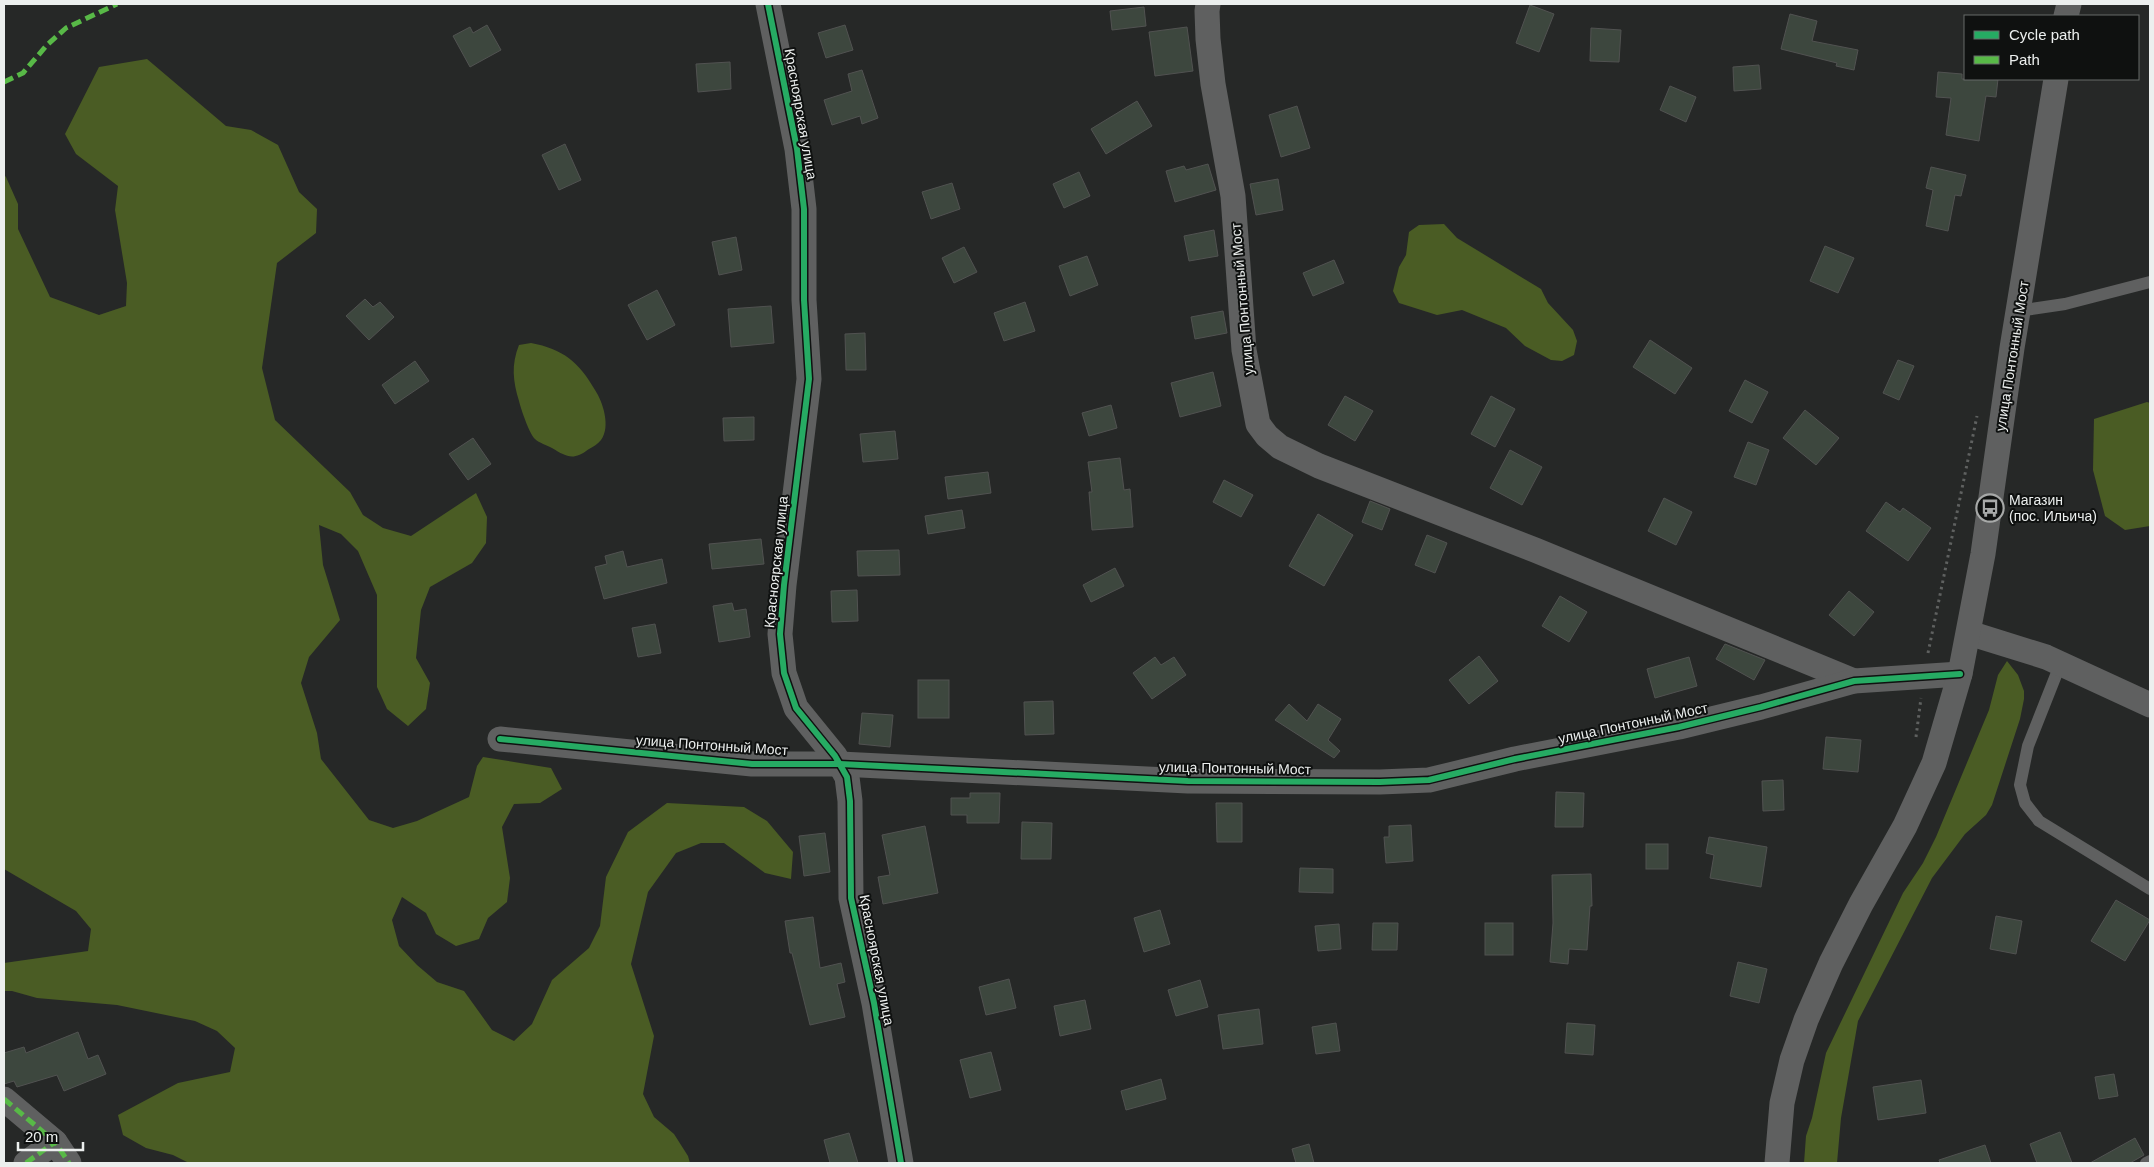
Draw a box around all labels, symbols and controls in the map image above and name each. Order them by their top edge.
legend [1964,15,2139,80]
text: Cycle path [2009,26,2080,43]
street label: Красноярская улица [782,47,820,181]
text: Path [2009,51,2040,68]
street label: улица Понтонный Мост [1227,222,1257,376]
street label: улица Понтонный Мост [1992,279,2032,432]
place label: Магазин (пос. Ильича) [2009,492,2097,524]
bus stop icon: Магазин (пос. Ильича) [1975,493,2005,523]
street label: Красноярская улица [761,495,791,629]
street label: улица Понтонный Мост [1557,699,1710,747]
street label: улица Понтонный Мост [636,732,789,758]
street label: улица Понтонный Мост [1159,759,1312,777]
street label: Красноярская улица [856,893,898,1027]
scale bar [18,1120,82,1152]
text: 20 m [25,1128,58,1145]

